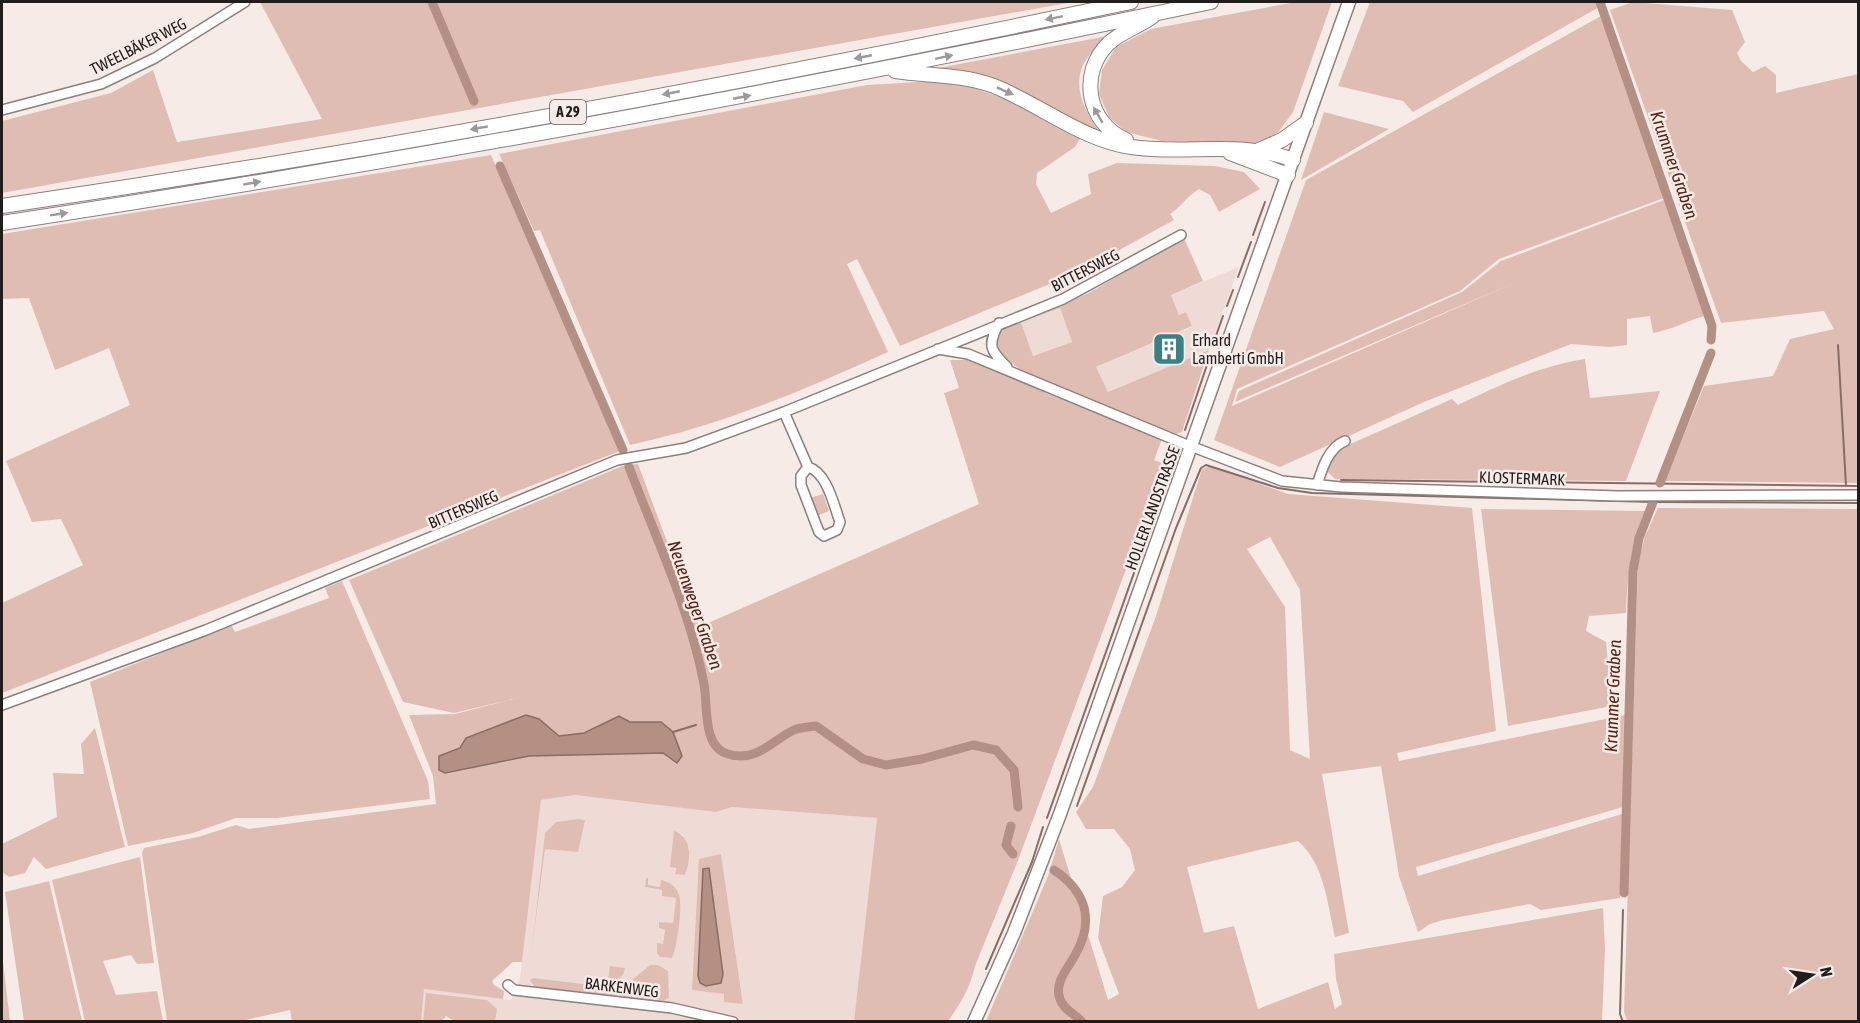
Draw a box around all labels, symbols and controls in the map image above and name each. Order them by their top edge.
street label: TWEELBÄKER WEG [87,14,189,78]
one-way arrow [1044,14,1063,23]
one-way arrow [934,52,953,62]
one-way arrow [853,53,872,62]
one-way arrow [996,86,1014,96]
one-way arrow [661,89,680,98]
one-way arrow [733,92,752,101]
road number: A 29 [550,100,586,124]
one-way arrow [1093,107,1104,123]
water label: Krummer Graben [1646,108,1703,222]
one-way arrow [469,123,488,132]
one-way arrow [242,178,261,187]
one-way arrow [50,210,69,219]
street label: BITTERSWEG [1048,245,1122,295]
building icon: Erhard Lamberti GmbH [1151,331,1187,367]
place label: Erhard Lamberti GmbH [1192,331,1284,367]
street label: HOLLER LANDSTRASSE [1121,444,1183,572]
street label: KLOSTERMARK [1479,468,1565,489]
street label: BITTERSWEG [425,486,501,532]
water label: Neuenweger Graben [664,538,727,672]
water label: Krummer Graben [1600,639,1625,753]
north arrow [1782,945,1842,1005]
text: N [1817,965,1836,978]
street label: BARKENWEG [584,974,660,1000]

